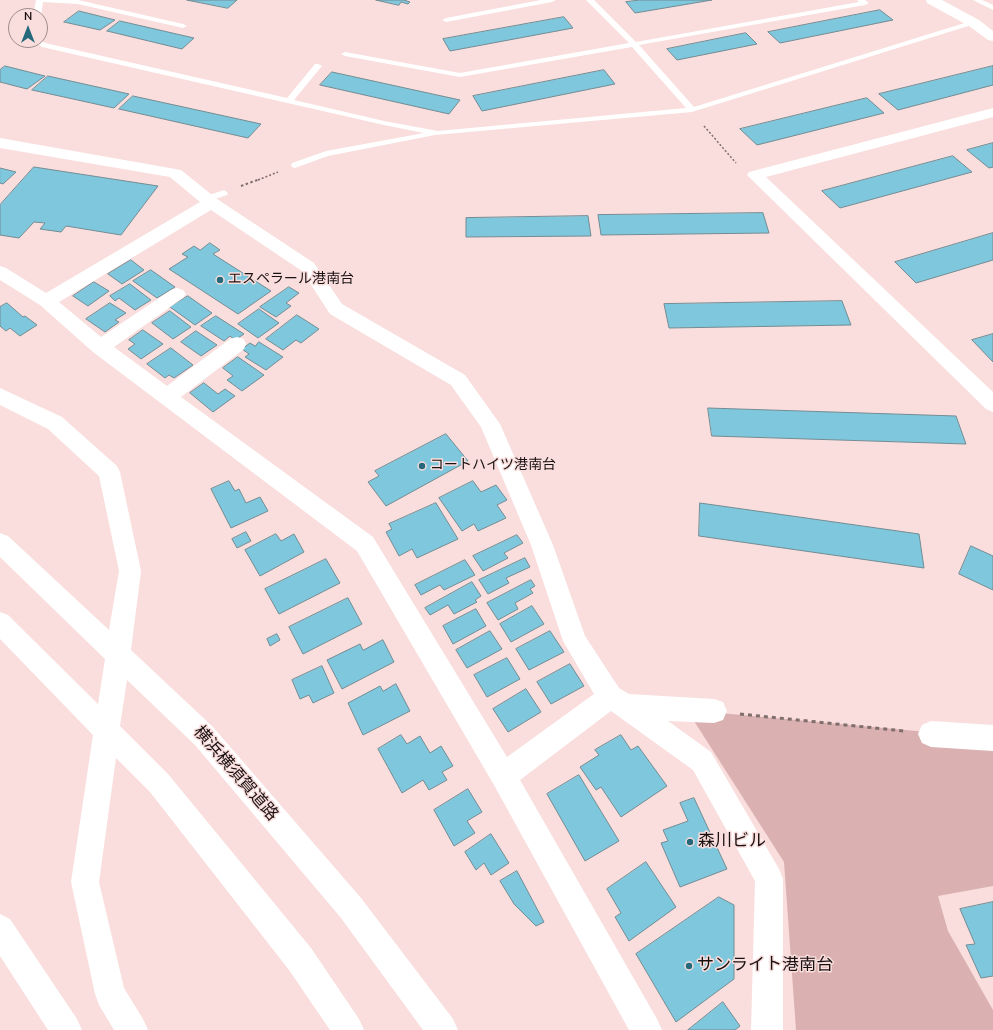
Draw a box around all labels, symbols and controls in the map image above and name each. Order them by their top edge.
north arrow [8,8,48,48]
text: N [24,9,32,24]
place label: エスペラール港南台 [228,272,354,288]
marker: エスペラール港南台 [215,275,225,285]
place label: コートハイツ港南台 [430,458,556,474]
marker: コートハイツ港南台 [417,461,427,471]
street label: 横浜横須賀道路 [188,722,282,826]
place label: 森川ビル [698,832,766,852]
marker: 森川ビル [685,837,695,847]
place label: サンライト港南台 [697,956,833,976]
marker: サンライト港南台 [684,961,694,971]

